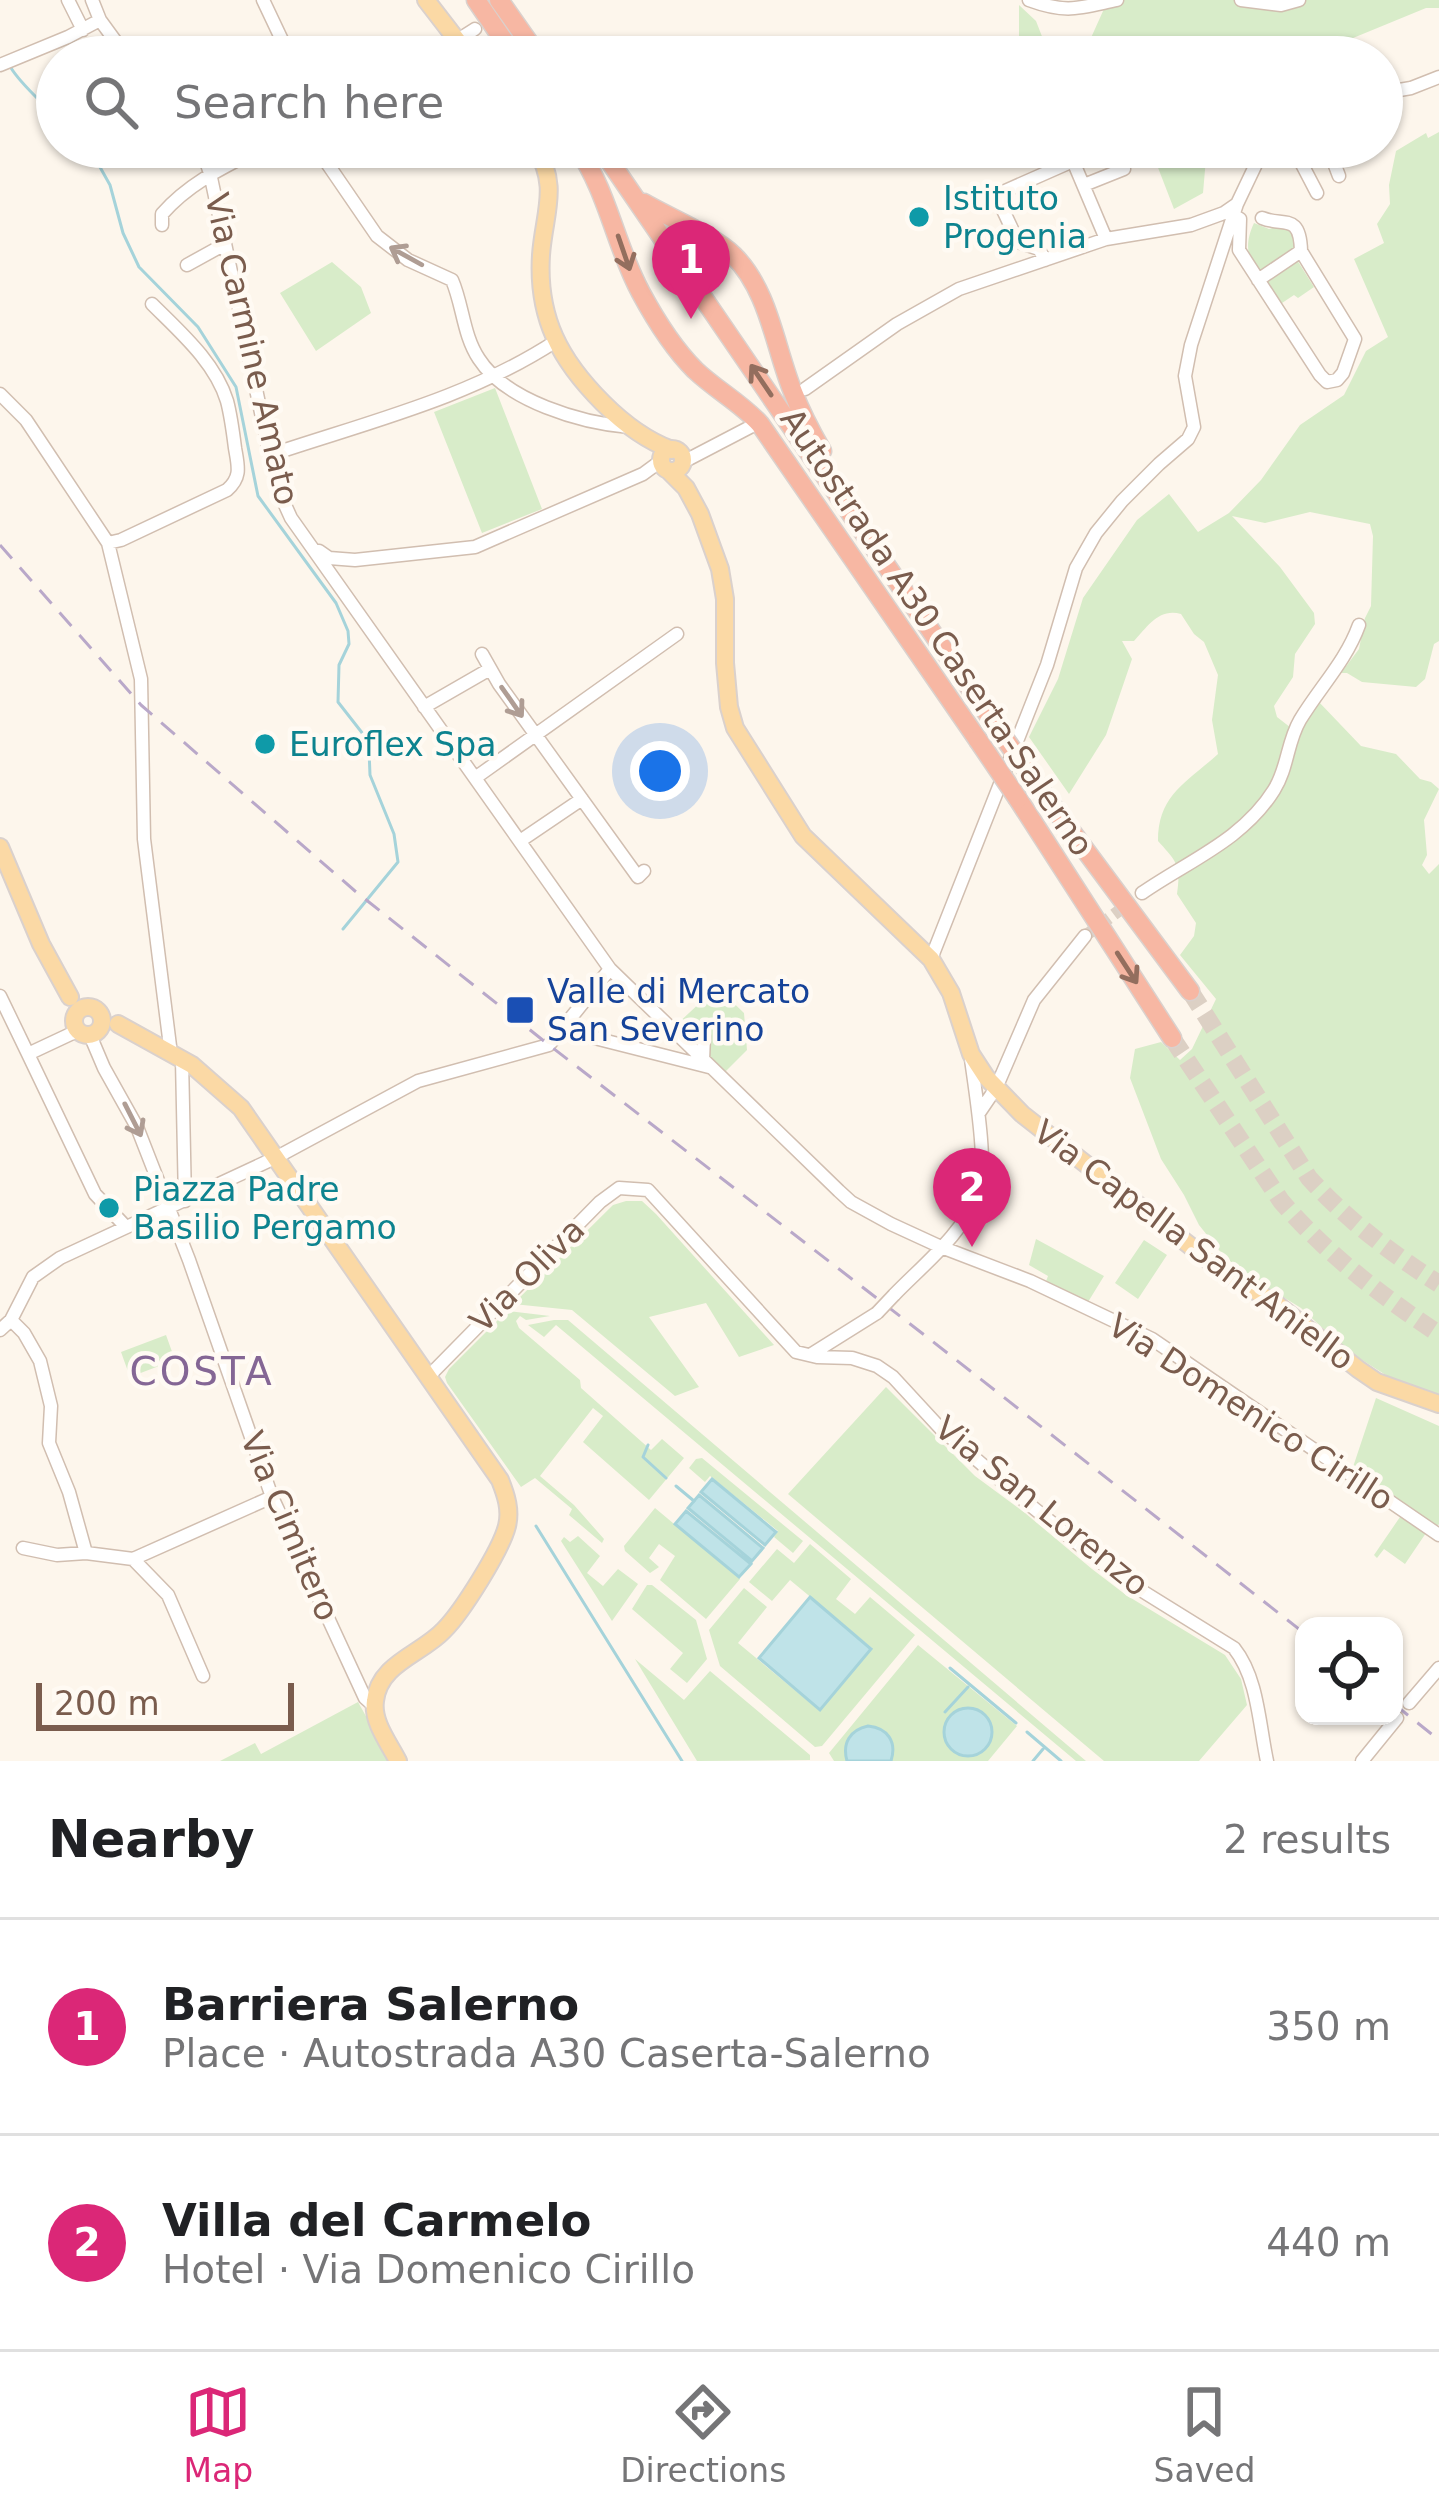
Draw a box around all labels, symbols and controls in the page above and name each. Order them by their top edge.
search box [36,36,1403,168]
icon: search [78,69,144,135]
text: Search here [174,76,444,129]
place label: Istituto Progenia [943,179,1087,256]
street label: Via Carmine Amato [197,189,307,509]
marker: Istituto Progenia [906,204,932,230]
pin: 1 [652,220,730,319]
one-way arrow [615,234,637,272]
one-way arrow [390,244,425,267]
one-way arrow [749,364,774,397]
street label: Autostrada A30 Caserta-Salerno [772,401,1102,863]
one-way arrow [499,685,524,719]
place label: Euroflex Spa [289,725,496,764]
marker: Euroflex Spa [252,731,278,757]
your location [630,741,690,801]
one-way arrow [1114,951,1139,985]
place label: Valle di Mercato San Severino [547,972,810,1049]
marker: Valle di Mercato San Severino [504,994,536,1026]
one-way arrow [122,1102,145,1138]
street label: Via Capella Sant'Aniello [1026,1112,1362,1378]
pin: 2 [933,1148,1011,1247]
place label: Piazza Padre Basilio Pergamo [133,1170,397,1247]
marker: Piazza Padre Basilio Pergamo [96,1195,122,1221]
street label: Via Oliva [462,1210,592,1340]
street label: Via Domenico Cirillo [1101,1305,1401,1519]
district label: COSTA [129,1349,275,1394]
street label: Via San Lorenzo [927,1408,1157,1604]
street label: Via Cimitero [233,1426,347,1626]
map controls [1295,1617,1403,1725]
button: locate [1295,1617,1403,1725]
scale bar [36,1677,294,1730]
text: 200 m [54,1684,160,1723]
text: Nearby [48,1810,255,1869]
text: 2 results [1223,1817,1391,1862]
text: Barriera Salerno [162,1978,579,2031]
text: 1 [73,2004,101,2049]
text: 350 m [1266,2004,1391,2049]
text: Place · Autostrada A30 Caserta-Salerno [162,2031,931,2076]
text: Villa del Carmelo [162,2194,592,2247]
text: 2 [73,2220,101,2265]
text: 440 m [1266,2220,1391,2265]
text: Hotel · Via Domenico Cirillo [162,2247,695,2292]
tab: Map [184,2379,253,2490]
tab: Directions [620,2379,786,2490]
tab: Saved [1154,2379,1255,2490]

